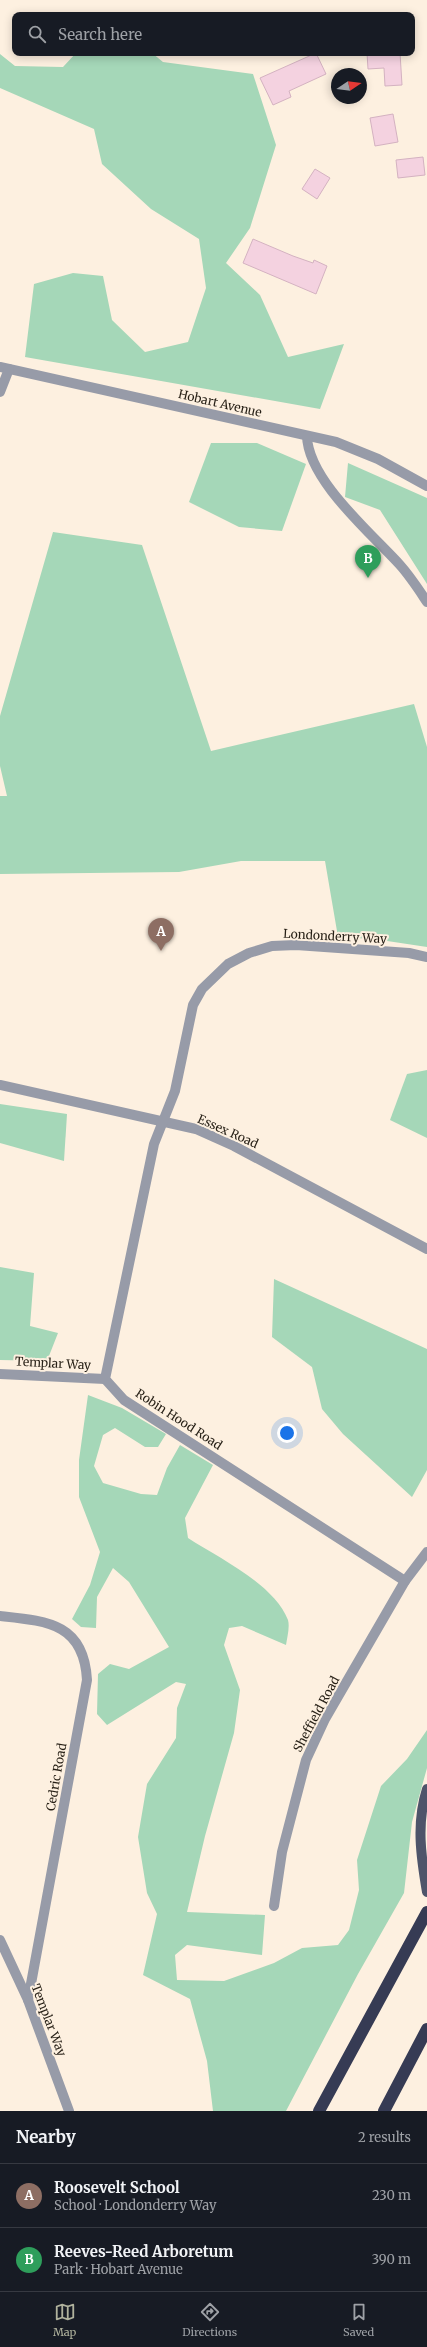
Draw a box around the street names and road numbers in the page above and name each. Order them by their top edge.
street label: Hobart Avenue [177,386,263,420]
street label: Londonderry Way [283,926,387,946]
street label: Essex Road [195,1111,261,1151]
street label: Templar Way [15,1354,91,1372]
street label: Robin Hood Road [133,1385,225,1453]
street label: Sheffield Road [290,1674,342,1754]
street label: Cedric Road [43,1742,69,1812]
street label: Templar Way [28,1982,70,2058]

